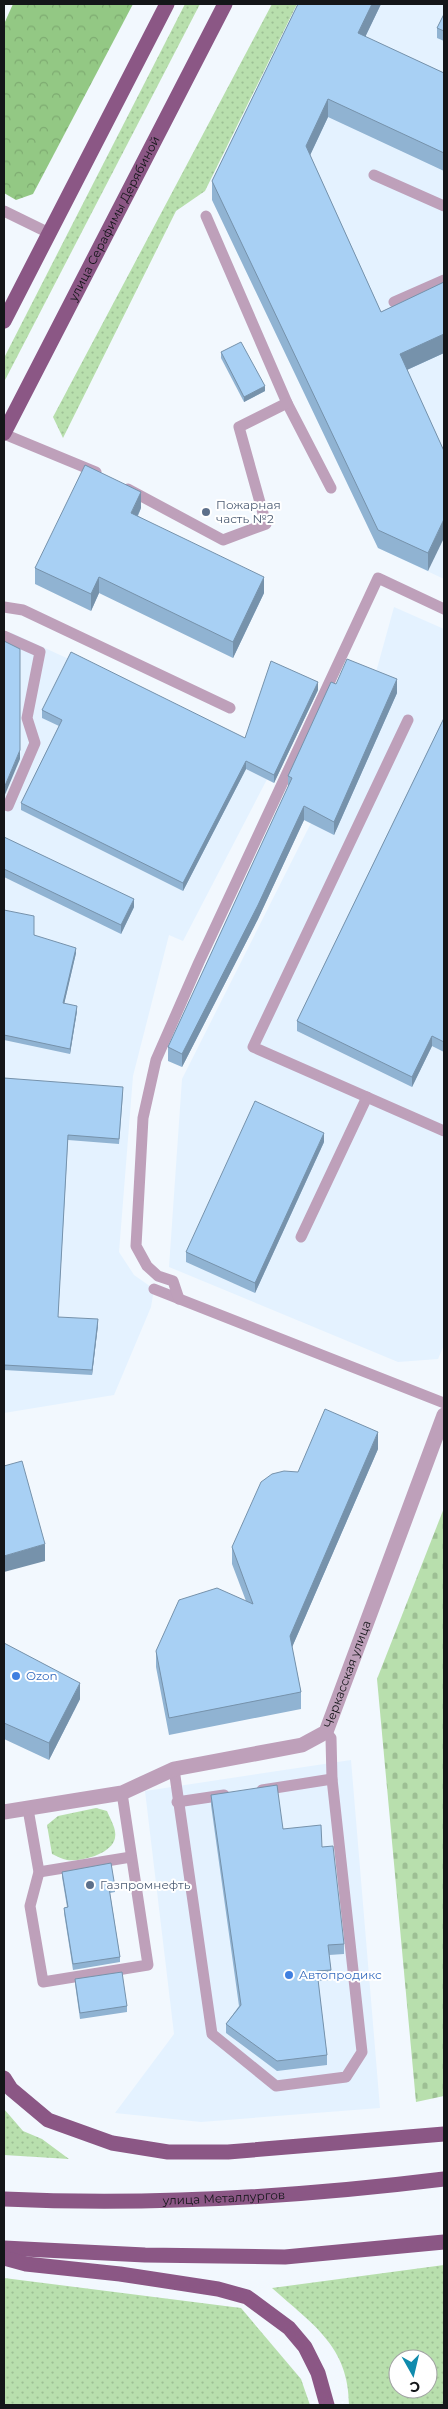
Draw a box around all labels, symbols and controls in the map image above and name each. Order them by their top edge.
street label: улица Серафимы Дерябиной [65,133,163,304]
place label: Пожарная часть №2 [216,497,281,526]
marker: Пожарная часть №2 [200,506,212,518]
street label: Черкасская улица [320,1618,374,1730]
place label: Ozon [26,1668,58,1683]
marker: Ozon [10,1670,22,1682]
place label: Газпромнефть [100,1877,191,1892]
marker: Газпромнефть [84,1879,96,1891]
place label: Автопродикс [299,1967,382,1982]
marker: Автопродикс [283,1969,295,1981]
street label: улица Металлургов [161,2187,286,2208]
north arrow [388,2349,438,2399]
text: С [409,2377,421,2396]

